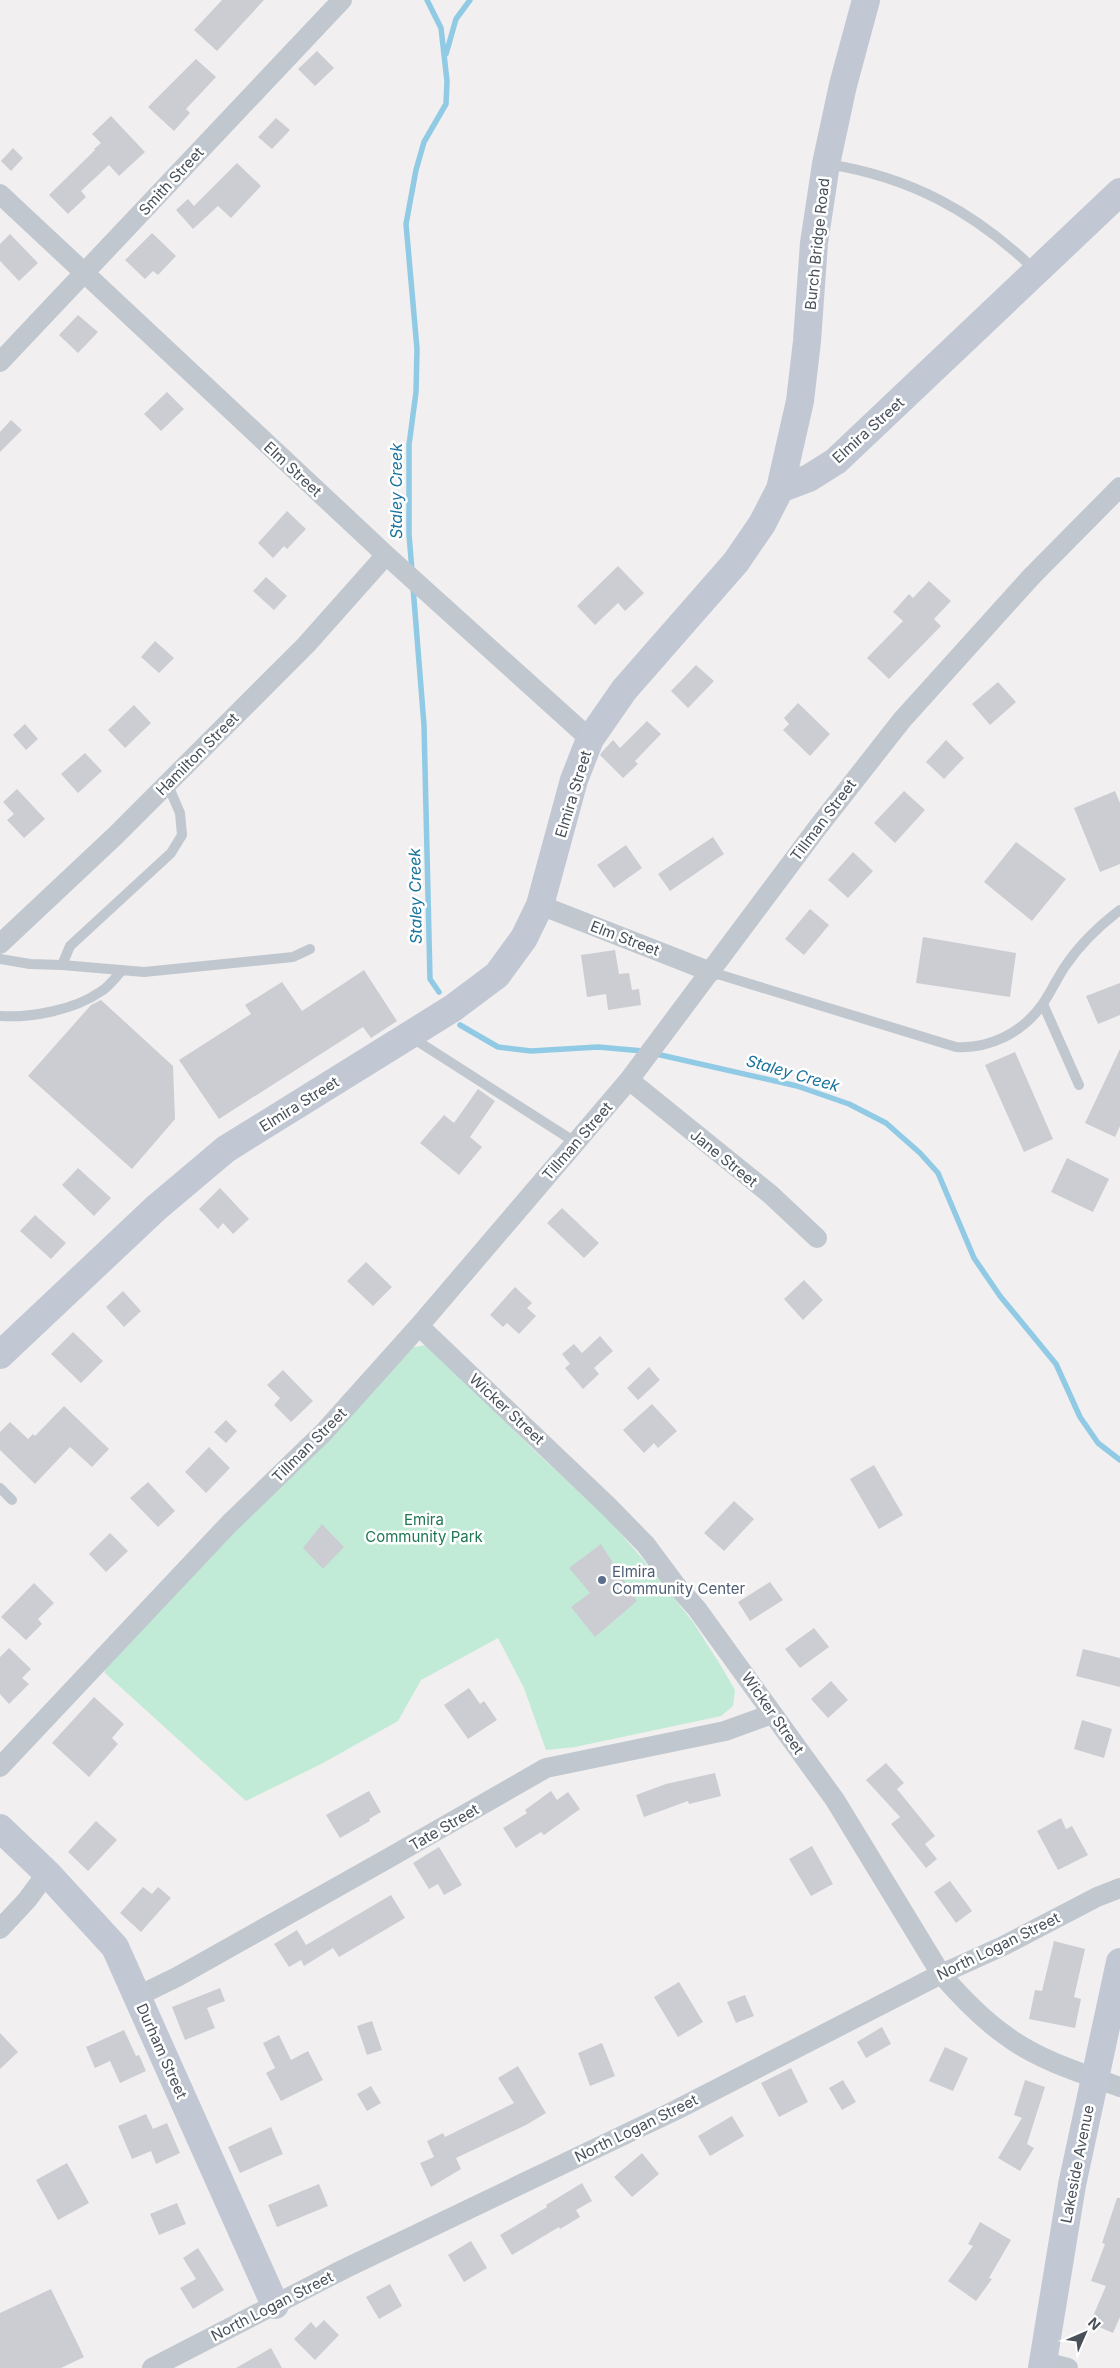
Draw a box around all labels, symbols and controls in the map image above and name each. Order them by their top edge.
street label: Smith Street [134,143,208,219]
street label: Burch Bridge Road [801,177,833,311]
street label: Elmira Street [828,393,908,467]
street label: Elm Street [260,437,326,501]
water label: Staley Creek [386,443,406,539]
street label: Hamilton Street [152,709,242,799]
street label: Elmira Street [551,748,595,840]
street label: Tillman Street [786,775,860,865]
water label: Staley Creek [404,848,426,944]
street label: Elm Street [588,916,662,960]
water label: Staley Creek [744,1050,842,1096]
street label: Elmira Street [256,1072,342,1136]
street label: Tillman Street [538,1098,616,1184]
street label: Jane Street [686,1125,762,1191]
street label: Wicker Street [465,1369,549,1449]
street label: Tillman Street [268,1404,350,1486]
park label: Emira Community Park [365,1510,484,1546]
place label: Elmira Community Center [612,1562,746,1598]
marker: Elmira Community Center [596,1574,608,1586]
street label: Wicker Street [738,1668,808,1758]
street label: Tate Street [406,1799,482,1854]
street label: North Logan Street [933,1908,1063,1984]
street label: Durham Street [132,2000,192,2102]
street label: North Logan Street [571,2090,701,2166]
street label: Lakeside Avenue [1056,2103,1098,2225]
street label: North Logan Street [208,2267,336,2345]
north arrow [1060,2308,1110,2358]
text: N [1085,2314,1104,2333]

